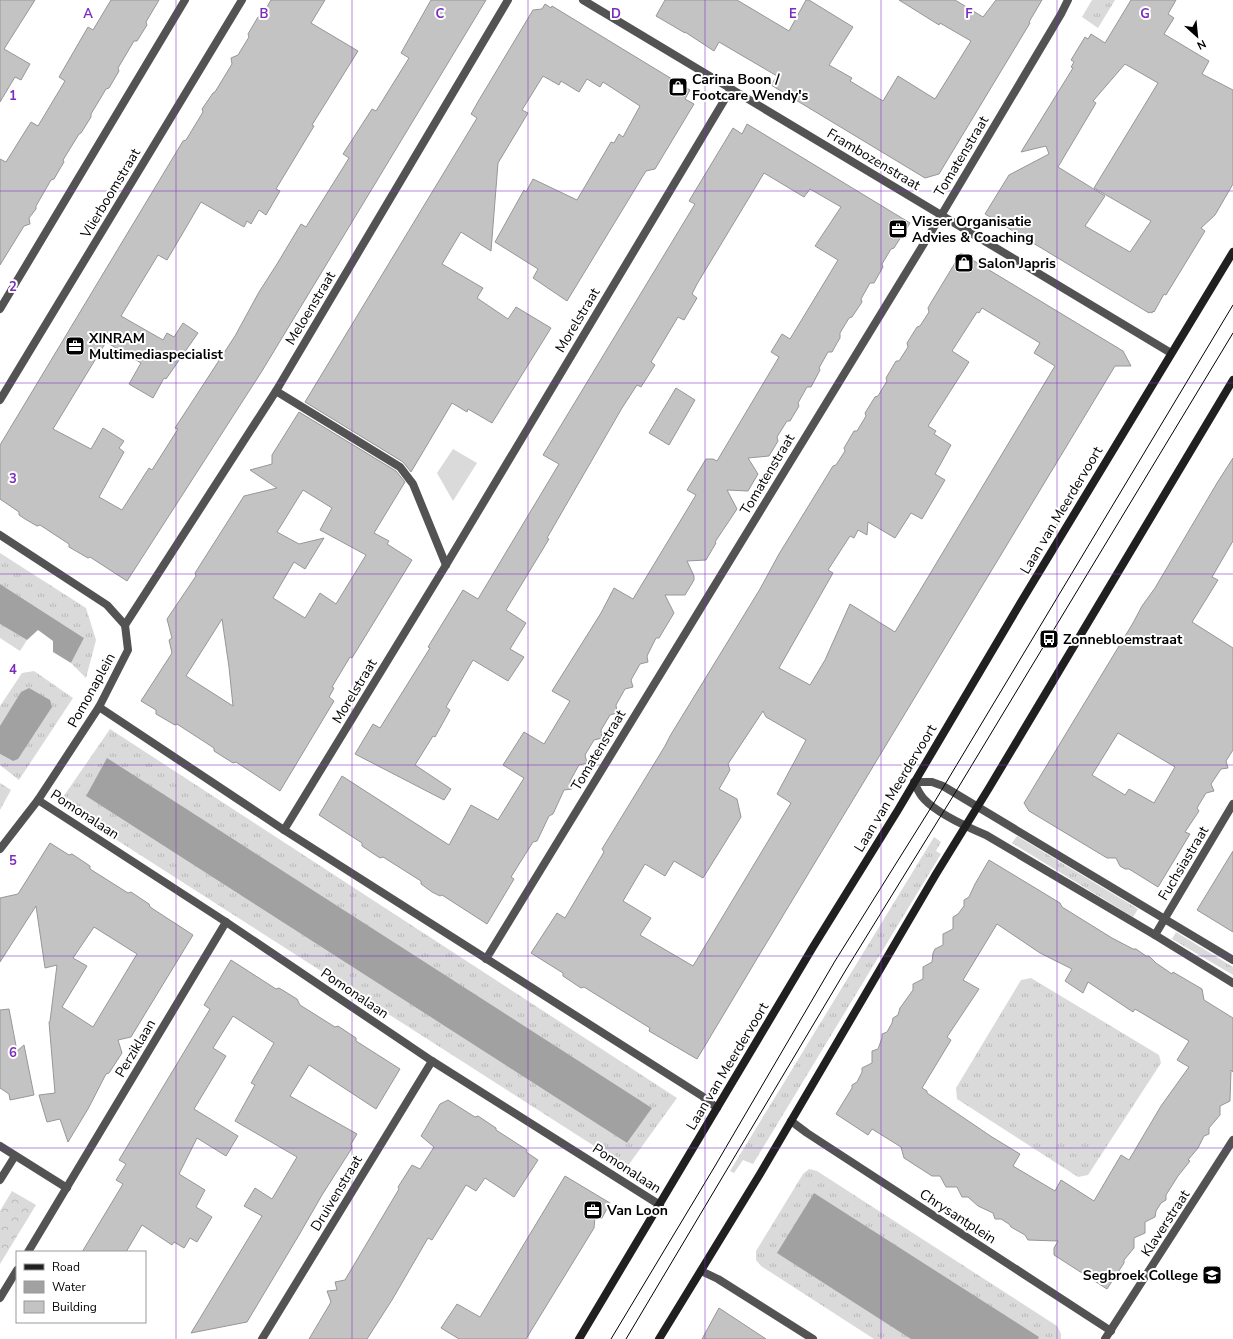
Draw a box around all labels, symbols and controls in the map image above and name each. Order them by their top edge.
text: A [83,5,93,23]
text: B [260,5,269,23]
text: C [436,5,445,23]
text: D [611,5,621,23]
text: E [789,5,797,23]
text: F [965,5,973,23]
text: G [1140,5,1150,23]
north arrow [1177,16,1217,56]
text: N [1194,36,1208,53]
place label: Carina Boon / Footcare Wendy's [692,70,809,105]
shop icon: Carina Boon / Footcare Wendy's [667,76,689,98]
text: 1 [9,87,17,105]
street label: Tomatenstraat [930,112,993,200]
street label: Frambozenstraat [824,124,924,195]
street label: Vlierboomstraat [76,145,145,242]
place label: Visser Organisatie Advies & Coaching [911,212,1034,247]
office icon: Visser Organisatie Advies & Coaching [887,218,909,240]
shop icon: Salon Japris [953,252,975,274]
place label: Salon Japris [978,254,1056,273]
street label: Meloenstraat [281,268,340,349]
text: 2 [9,278,17,296]
street label: Morelstraat [551,284,604,356]
place label: XINRAM Multimediaspecialist [88,329,223,364]
office icon: XINRAM Multimediaspecialist [64,335,86,357]
street label: Tomatenstraat [736,430,799,518]
street label: Laan van Meerdervoort [1016,443,1107,578]
text: 3 [9,470,17,488]
bus stop icon: Zonnebloemstraat [1038,628,1060,650]
place label: Zonnebloemstraat [1063,630,1183,649]
street label: Pomonaplein [63,650,120,731]
street label: Morelstraat [328,655,381,727]
text: 4 [9,661,17,679]
street label: Tomatenstraat [567,706,630,794]
street label: Laan van Meerdervoort [850,721,941,856]
street label: Pomonalaan [47,785,123,844]
street label: Fuchsiastraat [1154,823,1213,904]
text: 5 [9,852,17,870]
street label: Pomonalaan [317,964,393,1023]
street label: Laan van Meerdervoort [682,999,773,1134]
street label: Perziklaan [111,1016,160,1081]
text: 6 [9,1044,17,1062]
street label: Pomonalaan [589,1139,665,1198]
street label: Druivenstraat [306,1152,367,1235]
street label: Chrysantplein [916,1185,1000,1248]
street label: Klaverstraat [1137,1186,1194,1260]
office icon: Van Loon [582,1199,604,1221]
place label: Van Loon [606,1201,668,1220]
legend [16,1251,146,1323]
text: Road [52,1259,80,1275]
school or university icon: Segbroek College [1201,1264,1223,1286]
place label: Segbroek College [1083,1266,1198,1285]
text: Water [52,1279,86,1295]
text: Building [52,1299,97,1315]

